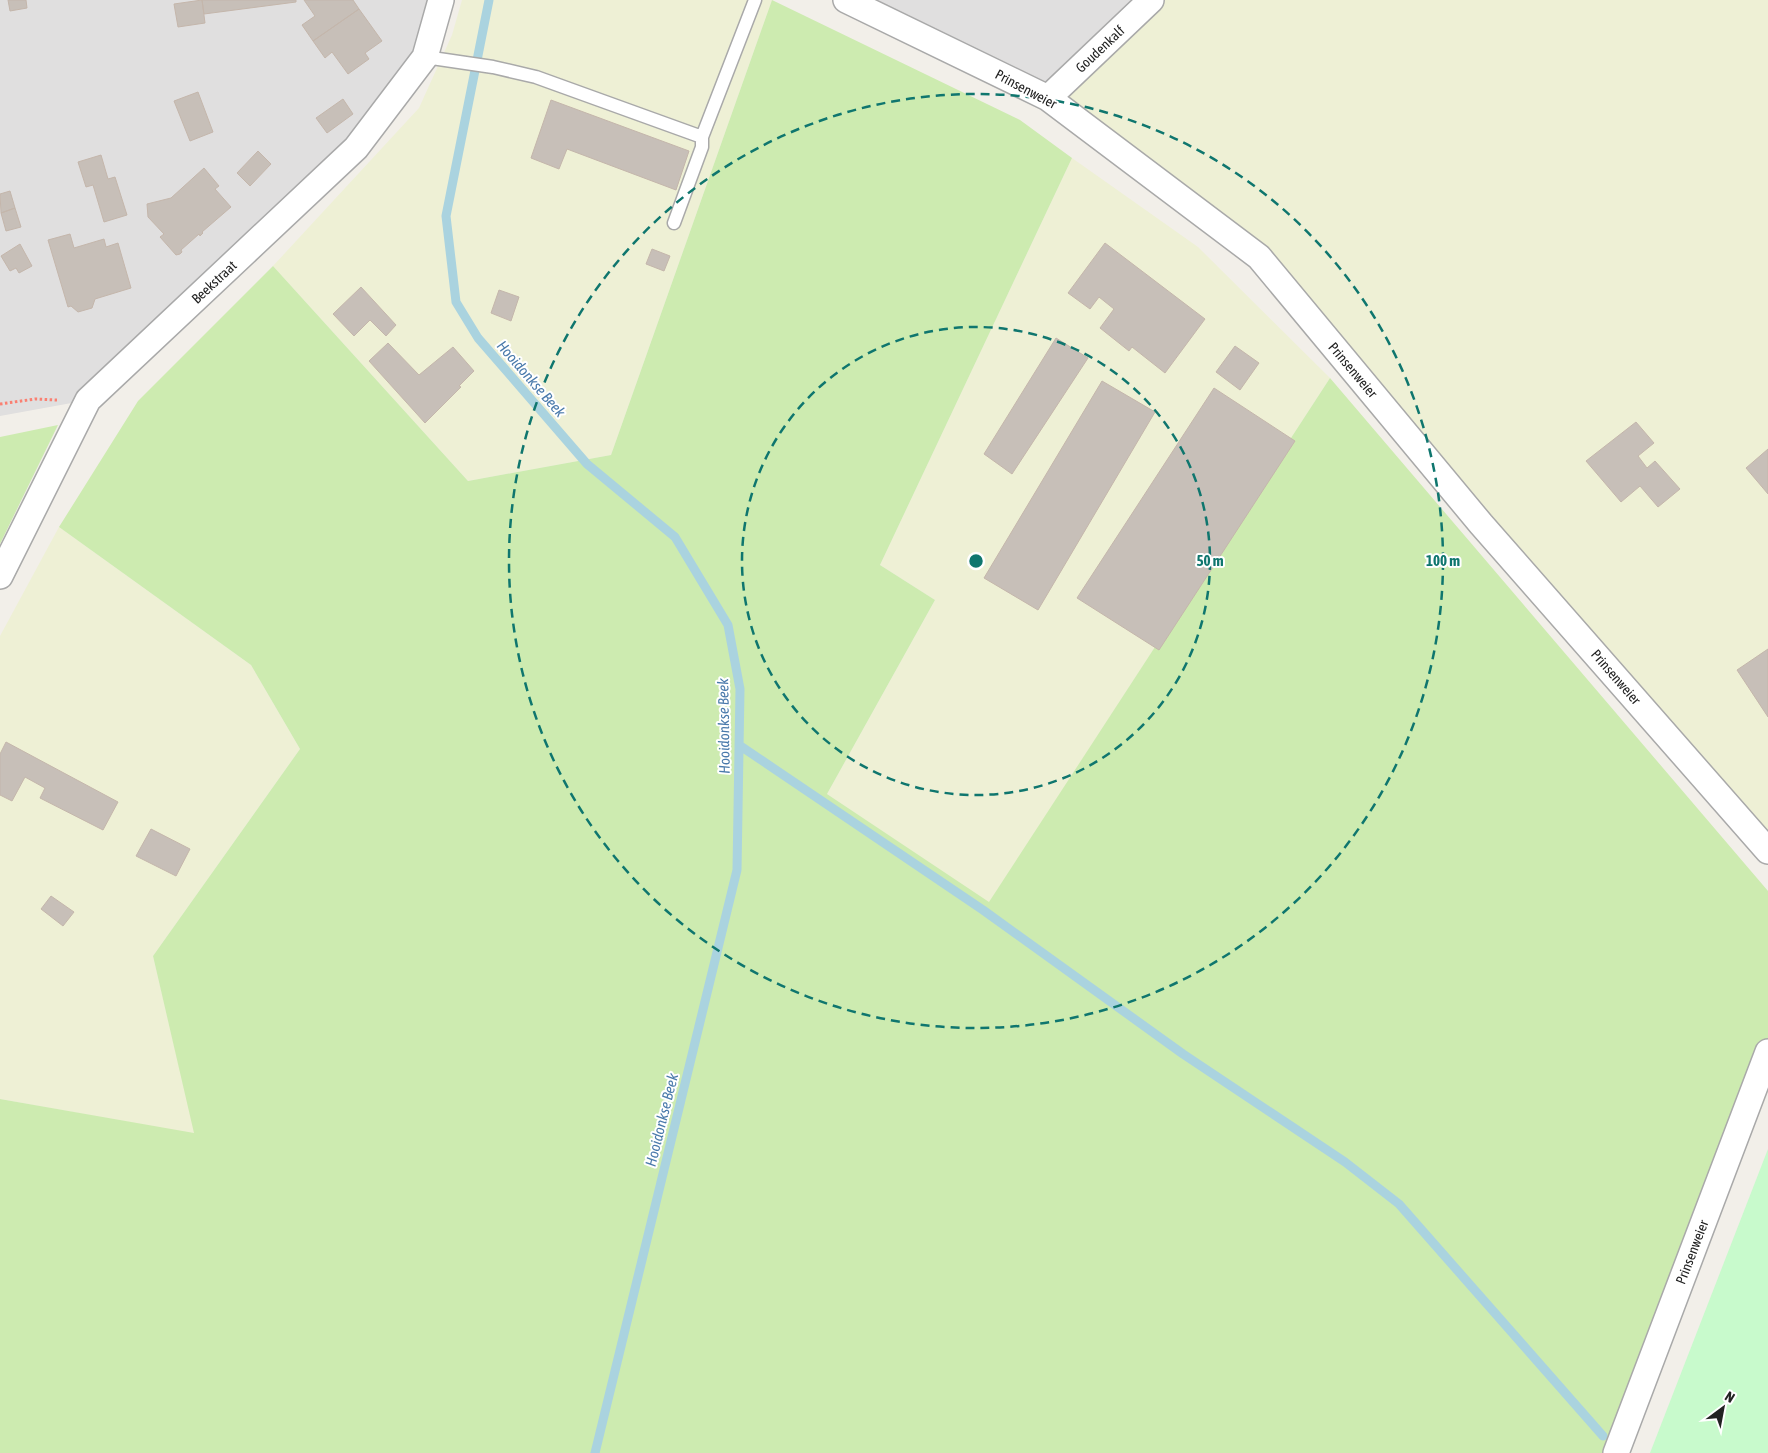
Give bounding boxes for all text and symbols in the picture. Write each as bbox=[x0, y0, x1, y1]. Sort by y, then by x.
street label: Goudenkalf bbox=[1072, 22, 1128, 76]
street label: Prinsenweier bbox=[992, 66, 1060, 112]
street label: Beekstraat bbox=[188, 257, 240, 307]
water label: Hooidonkse Beek bbox=[494, 337, 569, 421]
street label: Prinsenweier bbox=[1325, 339, 1381, 402]
centre of rings bbox=[967, 552, 985, 570]
text: 50 m bbox=[1197, 552, 1224, 569]
text: 100 m bbox=[1426, 552, 1460, 569]
street label: Prinsenweier bbox=[1588, 646, 1645, 708]
water label: Hooidonkse Beek bbox=[714, 678, 733, 774]
water label: Hooidonkse Beek bbox=[642, 1071, 681, 1168]
street label: Prinsenweier bbox=[1672, 1217, 1712, 1286]
north arrow bbox=[1698, 1383, 1748, 1433]
text: N bbox=[1722, 1388, 1738, 1406]

